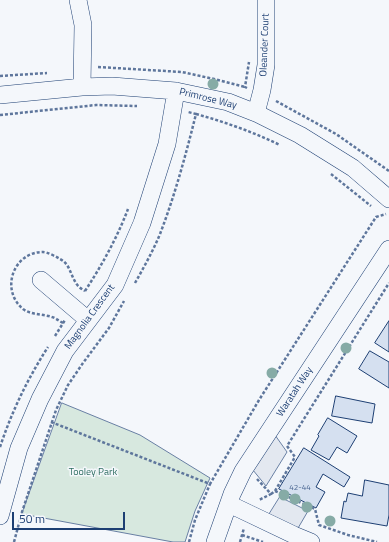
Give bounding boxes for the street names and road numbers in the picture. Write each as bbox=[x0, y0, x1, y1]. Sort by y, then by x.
street label: Oleander Court bbox=[258, 13, 272, 77]
street label: Primrose Way bbox=[178, 86, 238, 112]
street label: Magnolia Crescent bbox=[62, 282, 118, 352]
street label: Waratah Way bbox=[275, 365, 315, 419]

